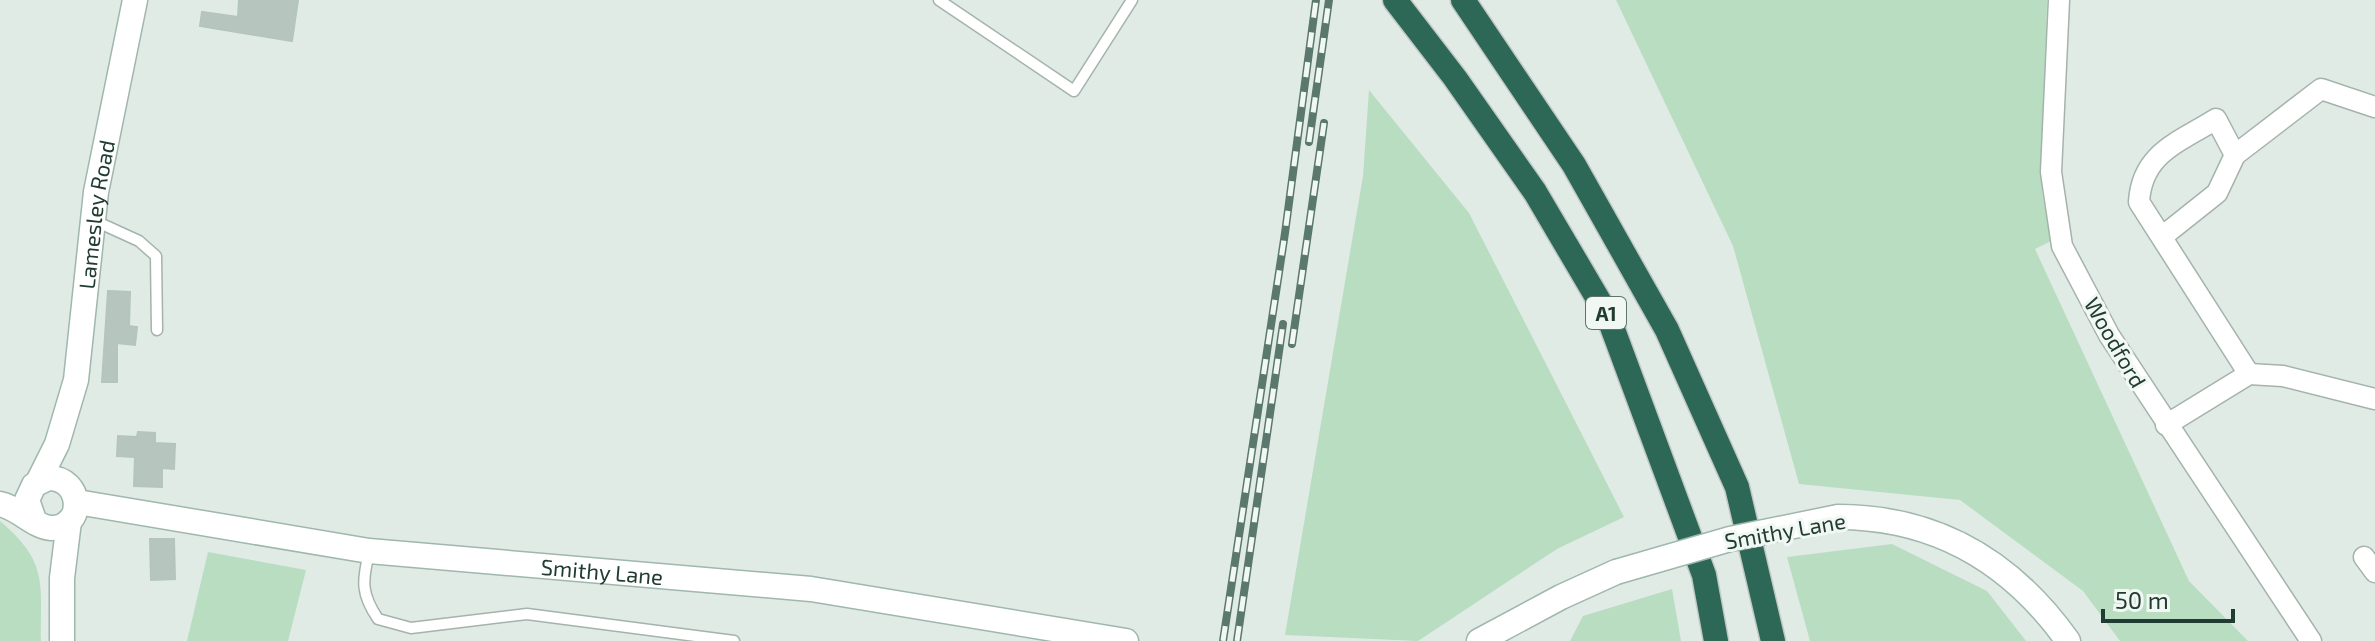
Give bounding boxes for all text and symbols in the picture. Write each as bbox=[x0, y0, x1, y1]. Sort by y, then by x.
street label: Lamesley Road bbox=[73, 137, 119, 291]
street label: Woodford bbox=[2080, 292, 2152, 392]
road number: A1 bbox=[1586, 297, 1626, 329]
street label: Smithy Lane bbox=[1723, 507, 1847, 553]
street label: Smithy Lane bbox=[540, 553, 664, 589]
scale bar bbox=[2103, 573, 2233, 623]
text: 50 m bbox=[2115, 585, 2169, 614]

